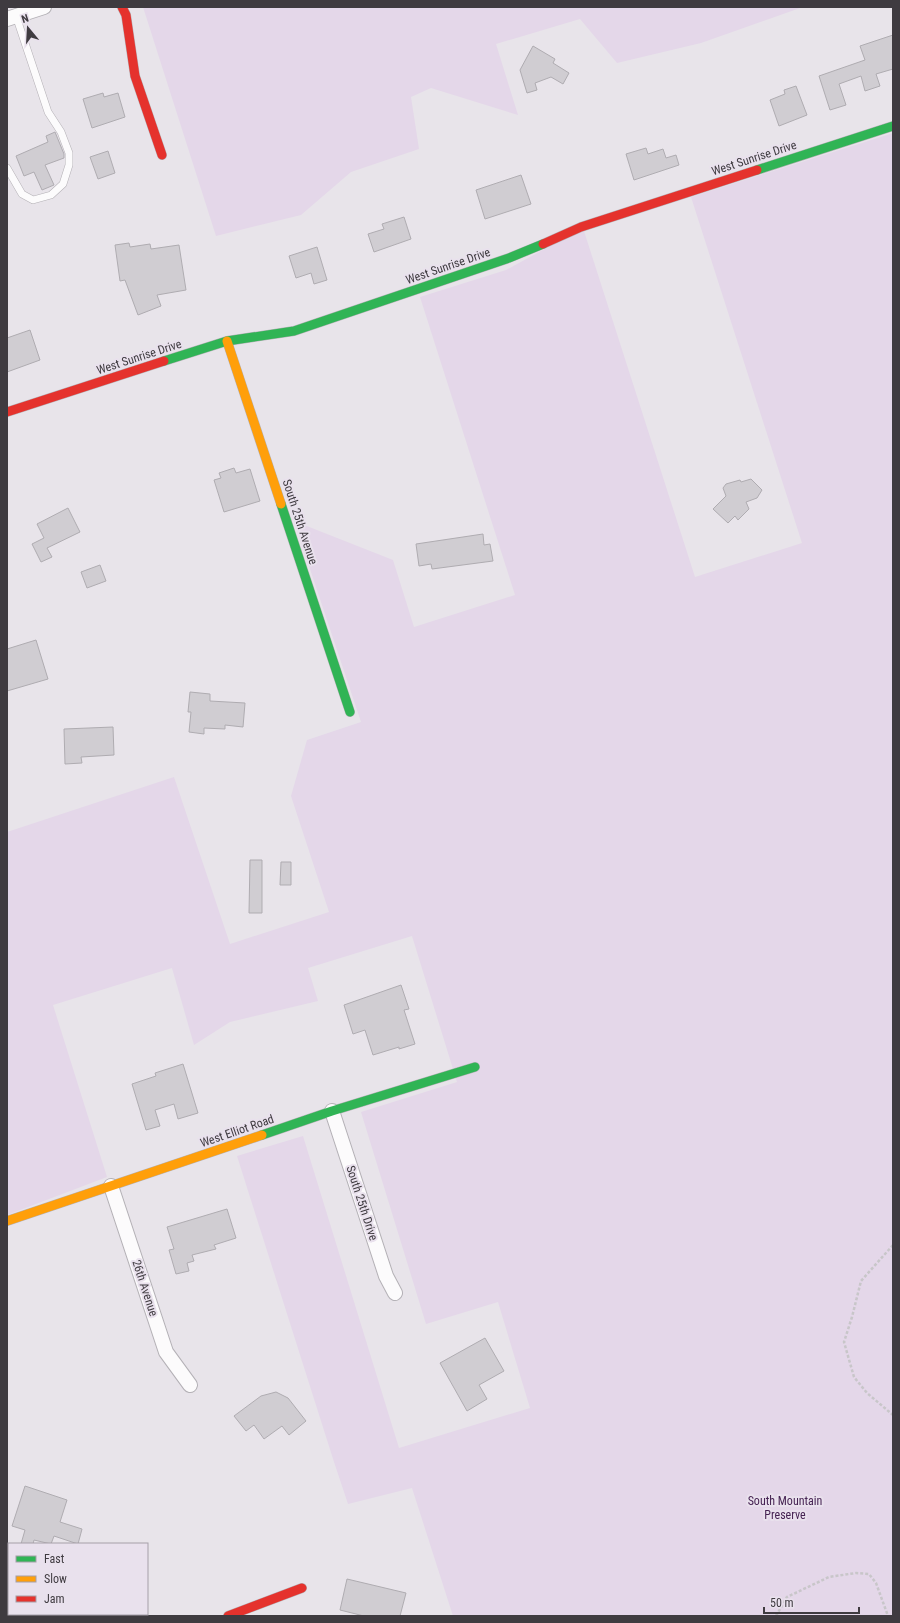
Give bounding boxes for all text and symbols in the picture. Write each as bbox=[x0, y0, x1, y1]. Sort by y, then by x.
north arrow bbox=[8, 8, 48, 48]
text: N bbox=[20, 12, 31, 26]
street label: West Sunrise Drive bbox=[710, 138, 799, 178]
street label: West Sunrise Drive bbox=[404, 245, 492, 287]
street label: West Sunrise Drive bbox=[95, 337, 184, 377]
street label: South 25th Avenue bbox=[280, 478, 320, 567]
street label: West Elliot Road bbox=[198, 1112, 276, 1150]
street label: South 25th Drive bbox=[343, 1164, 381, 1243]
street label: 26th Avenue bbox=[129, 1258, 161, 1318]
park label: South Mountain Preserve bbox=[748, 1494, 823, 1522]
legend bbox=[8, 1543, 148, 1615]
text: Fast bbox=[44, 1552, 65, 1566]
text: Slow bbox=[44, 1572, 67, 1586]
scale bar bbox=[764, 1589, 859, 1615]
text: Jam bbox=[44, 1592, 65, 1606]
text: 50 m bbox=[770, 1596, 794, 1610]

